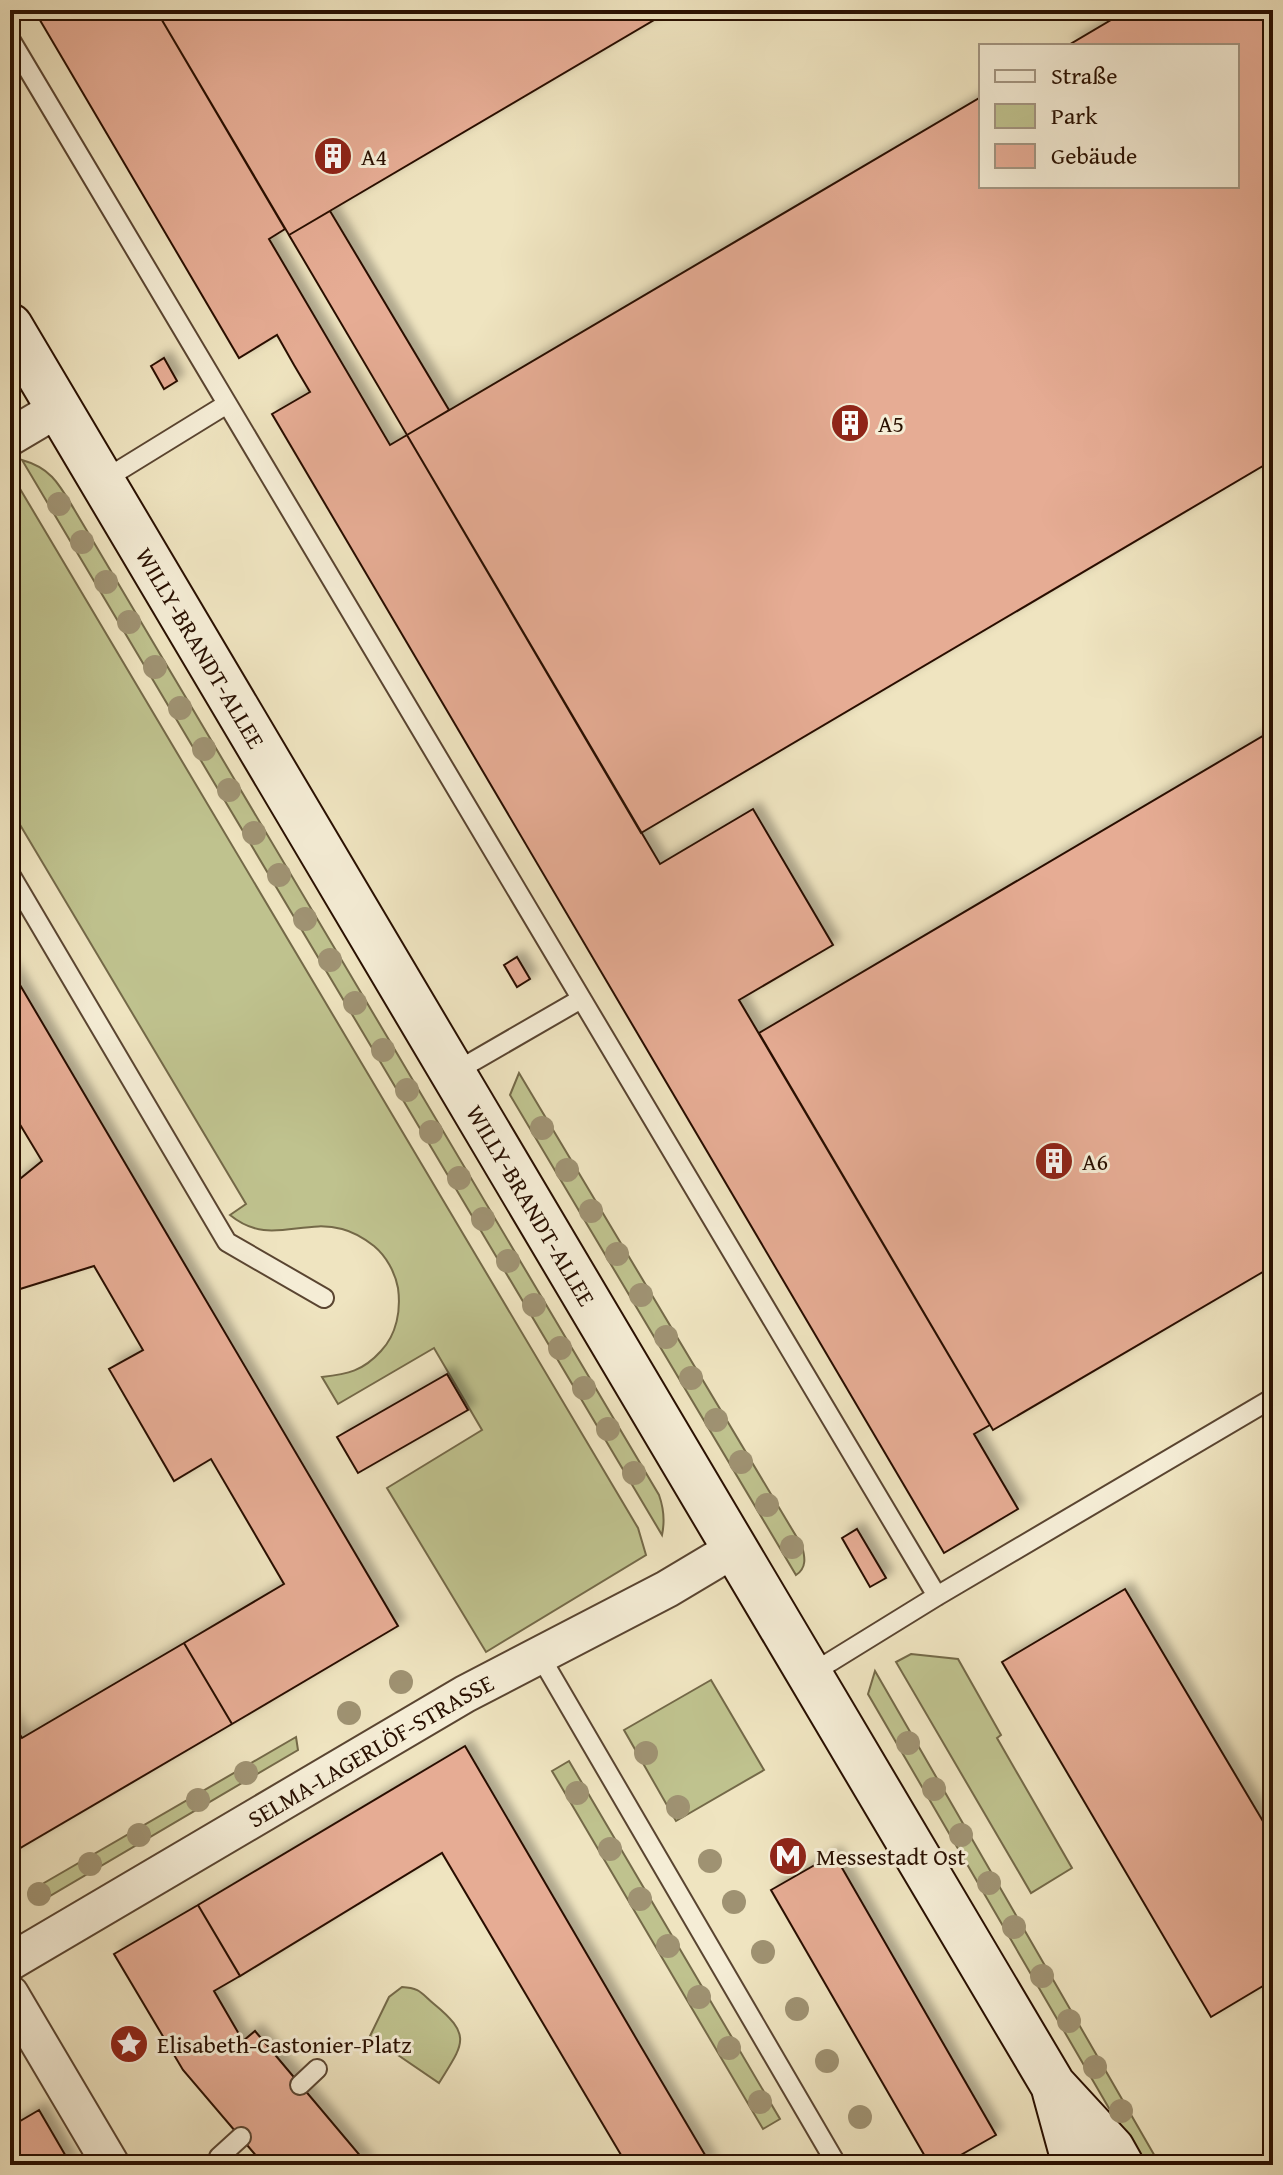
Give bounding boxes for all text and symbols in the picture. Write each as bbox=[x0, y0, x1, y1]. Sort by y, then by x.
legend bbox=[979, 44, 1239, 188]
text: Straße bbox=[1051, 58, 1118, 93]
text: Park bbox=[1051, 98, 1098, 133]
building icon: A4 bbox=[312, 135, 354, 177]
text: Gebäude bbox=[1051, 138, 1137, 173]
place label: A4 bbox=[361, 139, 387, 174]
building icon: A5 bbox=[829, 402, 871, 444]
place label: A5 bbox=[878, 406, 904, 441]
street label: WILLY-BRANDT-ALLEE bbox=[127, 541, 274, 755]
street label: WILLY-BRANDT-ALLEE bbox=[458, 1098, 605, 1312]
building icon: A6 bbox=[1033, 1140, 1075, 1182]
place label: A6 bbox=[1082, 1144, 1108, 1179]
street label: SELMA-LAGERLÖF-STRASSE bbox=[241, 1665, 499, 1836]
metro station icon: Messestadt Ost bbox=[767, 1835, 809, 1877]
place label: Messestadt Ost bbox=[816, 1839, 966, 1874]
place icon: Elisabeth-Castonier-Platz bbox=[108, 2023, 150, 2065]
place label: Elisabeth-Castonier-Platz bbox=[157, 2027, 412, 2062]

